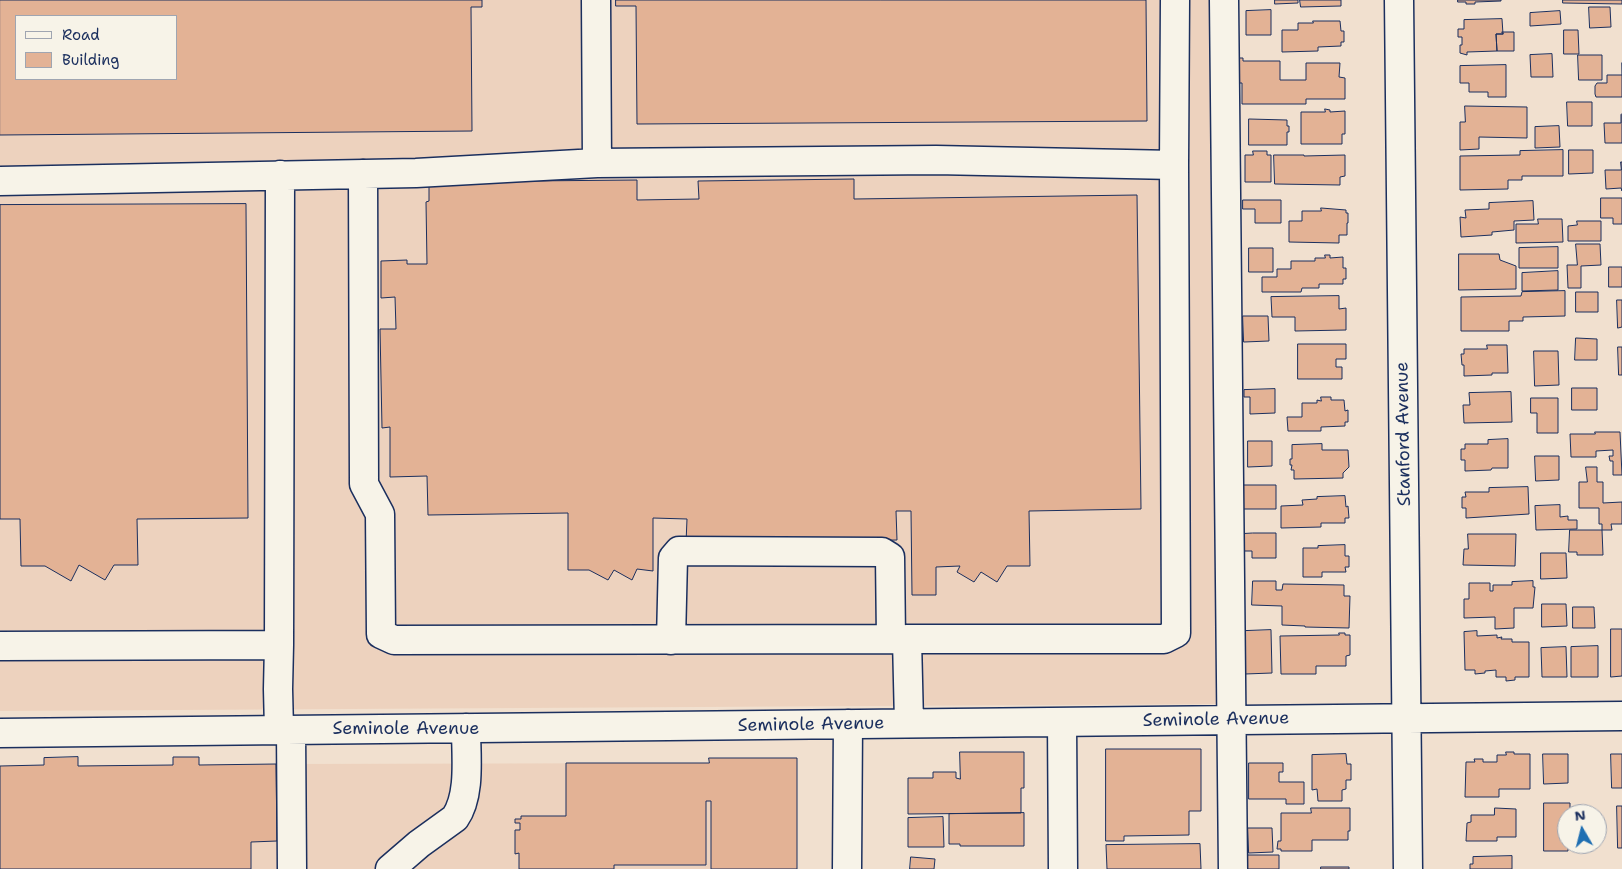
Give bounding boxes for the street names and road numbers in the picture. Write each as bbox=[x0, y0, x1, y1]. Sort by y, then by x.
street label: Stanford Avenue bbox=[1392, 361, 1416, 507]
street label: Seminole Avenue bbox=[1142, 708, 1290, 732]
street label: Seminole Avenue bbox=[737, 713, 885, 737]
street label: Seminole Avenue bbox=[333, 718, 479, 740]

